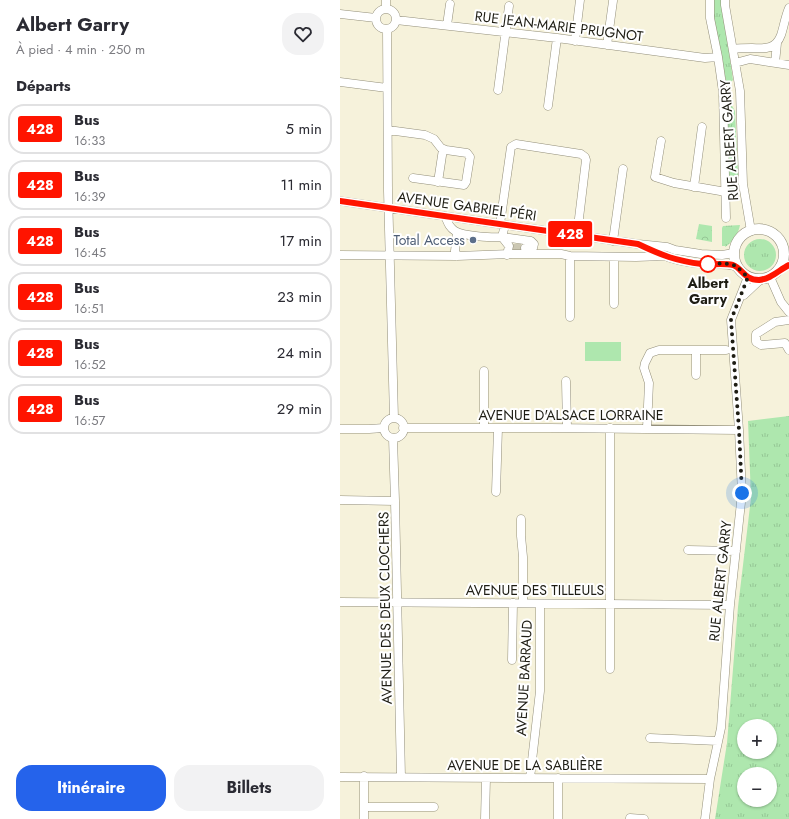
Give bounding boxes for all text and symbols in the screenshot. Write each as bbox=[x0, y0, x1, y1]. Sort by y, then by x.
street label: RUE JEAN-MARIE PRUGNOT bbox=[474, 6, 645, 46]
text: Albert Garry bbox=[16, 11, 129, 38]
button: heart bbox=[282, 13, 324, 55]
text: À pied · 4 min · 250 m bbox=[16, 40, 145, 59]
text: Départs bbox=[16, 75, 71, 97]
street label: RUE ALBERT GARRY bbox=[715, 79, 743, 201]
text: Bus bbox=[74, 109, 99, 131]
text: 5 min bbox=[286, 118, 322, 140]
text: 428 bbox=[26, 119, 54, 139]
text: 16:33 bbox=[74, 131, 105, 150]
text: Bus bbox=[74, 165, 99, 187]
text: 11 min bbox=[281, 174, 322, 196]
text: 428 bbox=[26, 175, 54, 195]
street label: AVENUE GABRIEL PÉRI bbox=[396, 186, 538, 226]
text: 16:39 bbox=[74, 187, 106, 206]
text: Bus bbox=[74, 221, 99, 243]
line badge: 428 bbox=[547, 221, 593, 247]
text: 428 bbox=[556, 224, 584, 244]
text: 17 min bbox=[279, 230, 322, 252]
place label: Total Access bbox=[394, 230, 465, 250]
text: 428 bbox=[26, 231, 54, 251]
marker: Total Access bbox=[468, 235, 478, 245]
text: 16:45 bbox=[74, 243, 106, 262]
marker: Albert Garry bbox=[699, 255, 717, 273]
place label: Albert Garry bbox=[687, 273, 729, 309]
text: Bus bbox=[74, 277, 99, 299]
text: 23 min bbox=[277, 286, 322, 308]
text: 428 bbox=[26, 287, 54, 307]
text: 16:51 bbox=[74, 299, 104, 318]
text: Bus bbox=[74, 333, 99, 355]
text: 24 min bbox=[277, 342, 322, 364]
text: 428 bbox=[26, 343, 54, 363]
text: 16:52 bbox=[74, 355, 106, 374]
text: Bus bbox=[74, 389, 99, 411]
text: 29 min bbox=[277, 398, 322, 420]
text: 428 bbox=[26, 399, 54, 419]
street label: AVENUE D'ALSACE LORRAINE bbox=[478, 405, 664, 425]
text: 16:57 bbox=[74, 411, 105, 430]
your location bbox=[732, 483, 752, 503]
street label: AVENUE DES DEUX CLOCHERS bbox=[373, 511, 397, 705]
street label: RUE ALBERT GARRY bbox=[704, 519, 736, 642]
street label: AVENUE DES TILLEULS bbox=[466, 580, 605, 600]
street label: AVENUE BARRAUD bbox=[511, 619, 537, 737]
map controls bbox=[737, 719, 777, 807]
button: + bbox=[737, 719, 777, 759]
street label: AVENUE DE LA SABLIÈRE bbox=[447, 755, 603, 775]
button: Itinéraire bbox=[16, 765, 166, 811]
button: Billets bbox=[174, 765, 324, 811]
button: − bbox=[737, 767, 777, 807]

